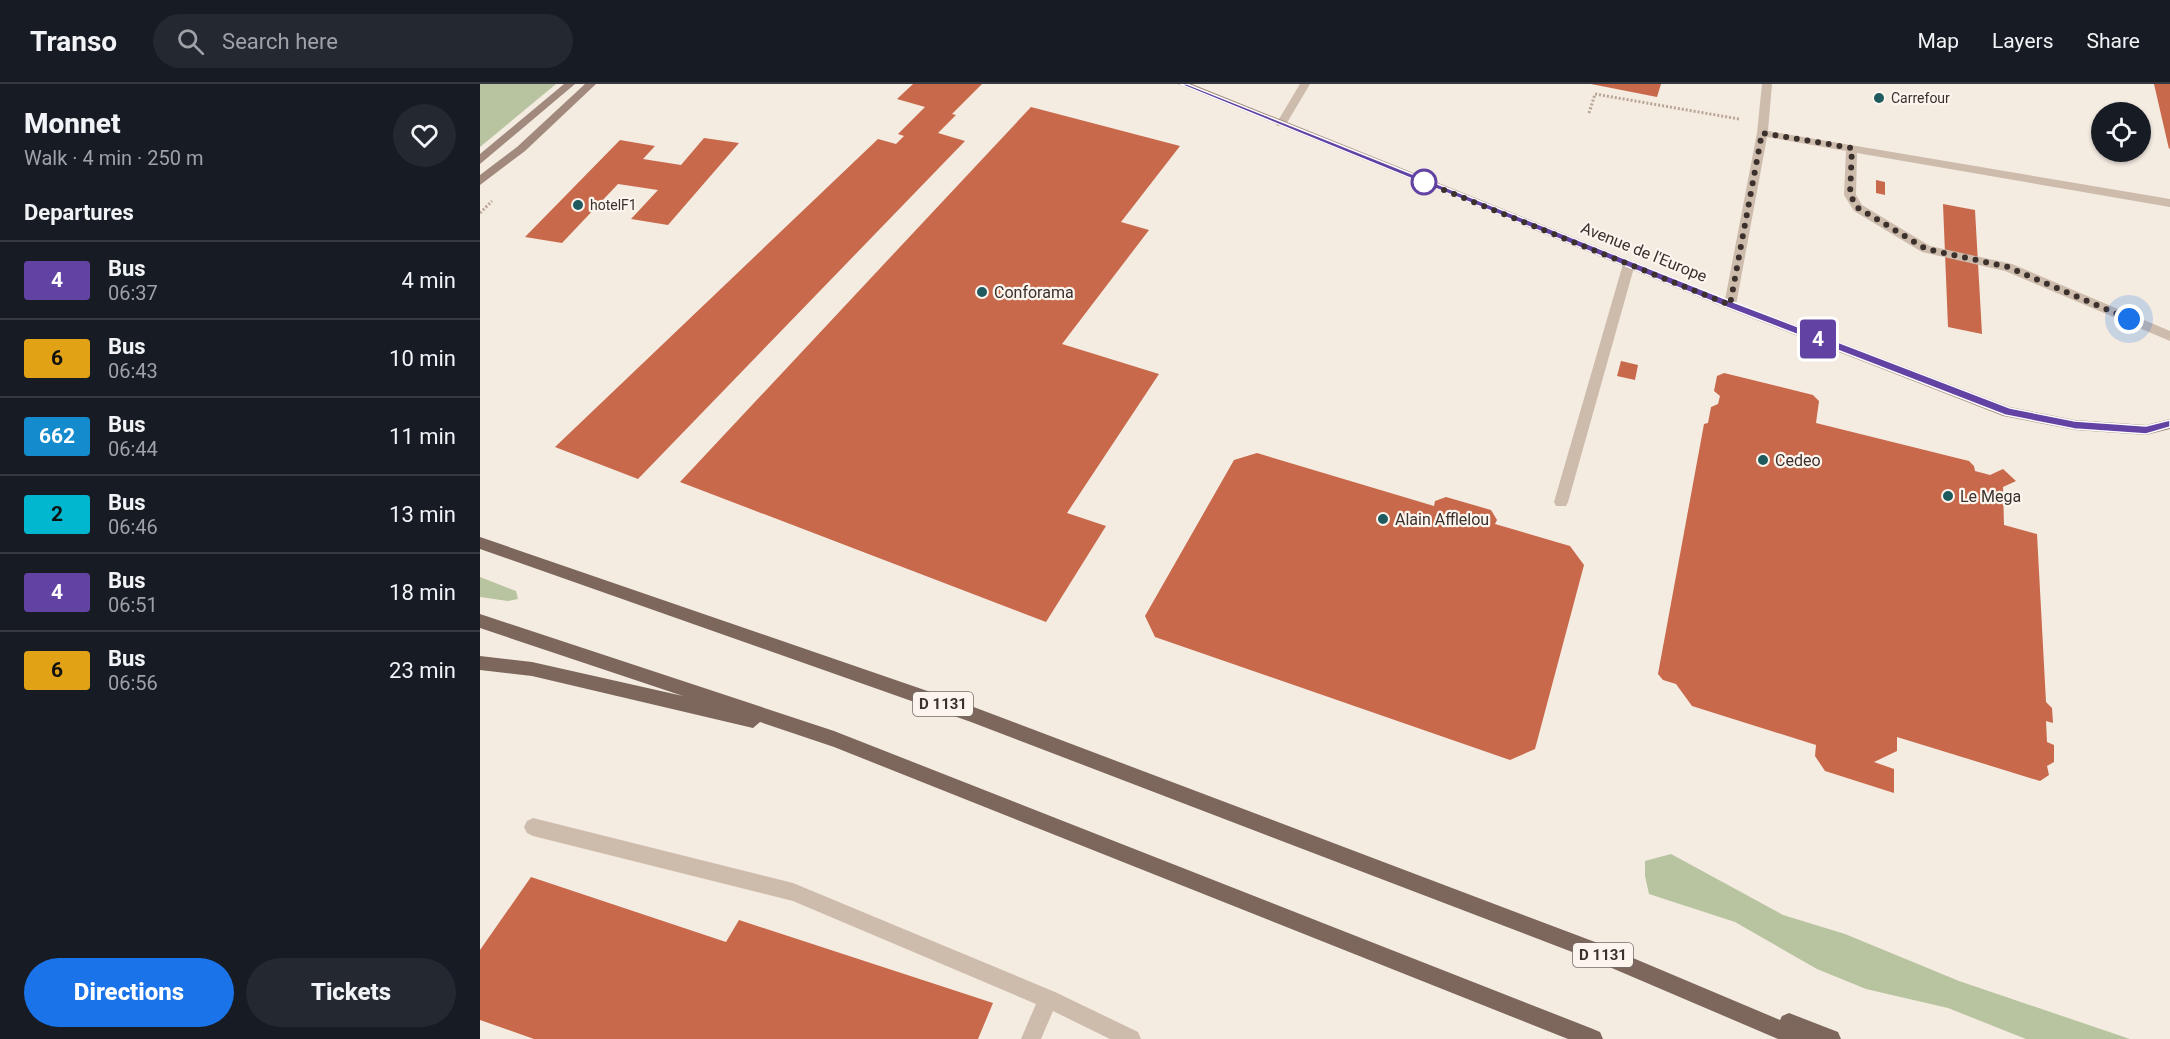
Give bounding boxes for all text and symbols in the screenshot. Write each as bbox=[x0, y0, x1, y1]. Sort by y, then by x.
search box bbox=[153, 14, 573, 68]
text: Transo bbox=[30, 25, 117, 58]
icon: search bbox=[174, 25, 207, 58]
text: Search here bbox=[222, 29, 338, 54]
text: Map bbox=[1917, 29, 1959, 53]
text: Layers bbox=[1992, 29, 2053, 53]
text: Share bbox=[2086, 29, 2140, 53]
place label: Carrefour bbox=[1891, 90, 1950, 106]
marker: Carrefour bbox=[1872, 91, 1886, 105]
map controls bbox=[2091, 102, 2151, 162]
button: locate bbox=[2091, 102, 2151, 162]
button: heart bbox=[393, 104, 456, 167]
text: Monnet bbox=[24, 107, 121, 140]
text: Walk · 4 min · 250 m bbox=[24, 146, 203, 170]
unlabelled marker bbox=[1411, 169, 1437, 195]
place label: hotelF1 bbox=[590, 197, 637, 213]
marker: hotelF1 bbox=[571, 198, 585, 212]
text: Departures bbox=[24, 200, 134, 225]
street label: Avenue de l'Europe bbox=[1578, 218, 1710, 286]
text: Bus bbox=[108, 256, 146, 281]
text: 4 bbox=[51, 268, 63, 292]
text: 4 min bbox=[401, 268, 456, 293]
text: 06:37 bbox=[108, 281, 158, 305]
place label: Conforama bbox=[994, 283, 1074, 302]
marker: Conforama bbox=[975, 285, 989, 299]
your location bbox=[2114, 304, 2144, 334]
line badge: 4 bbox=[1798, 320, 1838, 358]
text: 4 bbox=[1812, 327, 1824, 351]
text: Bus bbox=[108, 334, 146, 359]
text: 6 bbox=[51, 346, 63, 370]
text: 10 min bbox=[389, 346, 456, 371]
text: 06:43 bbox=[108, 359, 158, 383]
text: Bus bbox=[108, 412, 146, 437]
text: 662 bbox=[39, 424, 75, 448]
text: 11 min bbox=[389, 424, 456, 449]
text: 06:44 bbox=[108, 437, 158, 461]
place label: Cedeo bbox=[1775, 451, 1821, 470]
marker: Cedeo bbox=[1756, 453, 1770, 467]
place label: Le Mega bbox=[1960, 487, 2021, 506]
marker: Le Mega bbox=[1941, 489, 1955, 503]
text: Bus bbox=[108, 490, 146, 515]
text: 2 bbox=[51, 502, 63, 526]
text: 13 min bbox=[389, 502, 456, 527]
place label: Alain Afflelou bbox=[1395, 510, 1489, 529]
marker: Alain Afflelou bbox=[1376, 512, 1390, 526]
text: 06:46 bbox=[108, 515, 158, 539]
text: Bus bbox=[108, 568, 146, 593]
text: 4 bbox=[51, 580, 63, 604]
text: 18 min bbox=[389, 580, 456, 605]
text: 06:51 bbox=[108, 593, 158, 617]
text: Bus bbox=[108, 646, 146, 671]
text: 6 bbox=[51, 658, 63, 682]
text: 23 min bbox=[389, 658, 456, 683]
text: 06:56 bbox=[108, 671, 158, 695]
road number: D 1131 bbox=[913, 692, 973, 716]
road number: D 1131 bbox=[1573, 943, 1633, 967]
button: Directions bbox=[24, 958, 234, 1027]
button: Tickets bbox=[246, 958, 456, 1027]

